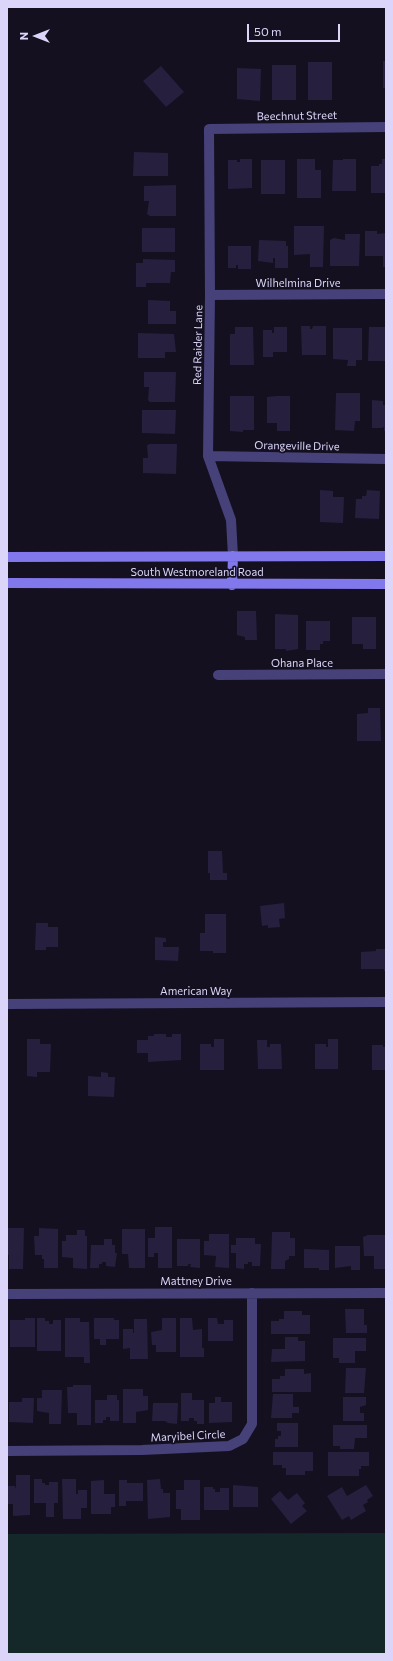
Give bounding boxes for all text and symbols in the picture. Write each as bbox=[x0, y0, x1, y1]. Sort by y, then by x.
north arrow bbox=[16, 16, 56, 56]
scale bar bbox=[249, 16, 342, 42]
text: 50 m bbox=[254, 24, 282, 38]
text: N bbox=[17, 32, 30, 40]
street label: Beechnut Street bbox=[257, 109, 337, 123]
street label: Wilhelmina Drive bbox=[256, 276, 340, 290]
street label: Red Raider Lane bbox=[191, 305, 205, 385]
street label: Orangeville Drive bbox=[254, 439, 340, 453]
street label: South Westmoreland Road bbox=[131, 565, 263, 579]
street label: Ohana Place bbox=[271, 656, 333, 670]
street label: American Way bbox=[160, 984, 232, 998]
street label: Mattney Drive bbox=[160, 1274, 232, 1288]
street label: Maryibel Circle bbox=[150, 1427, 226, 1445]

